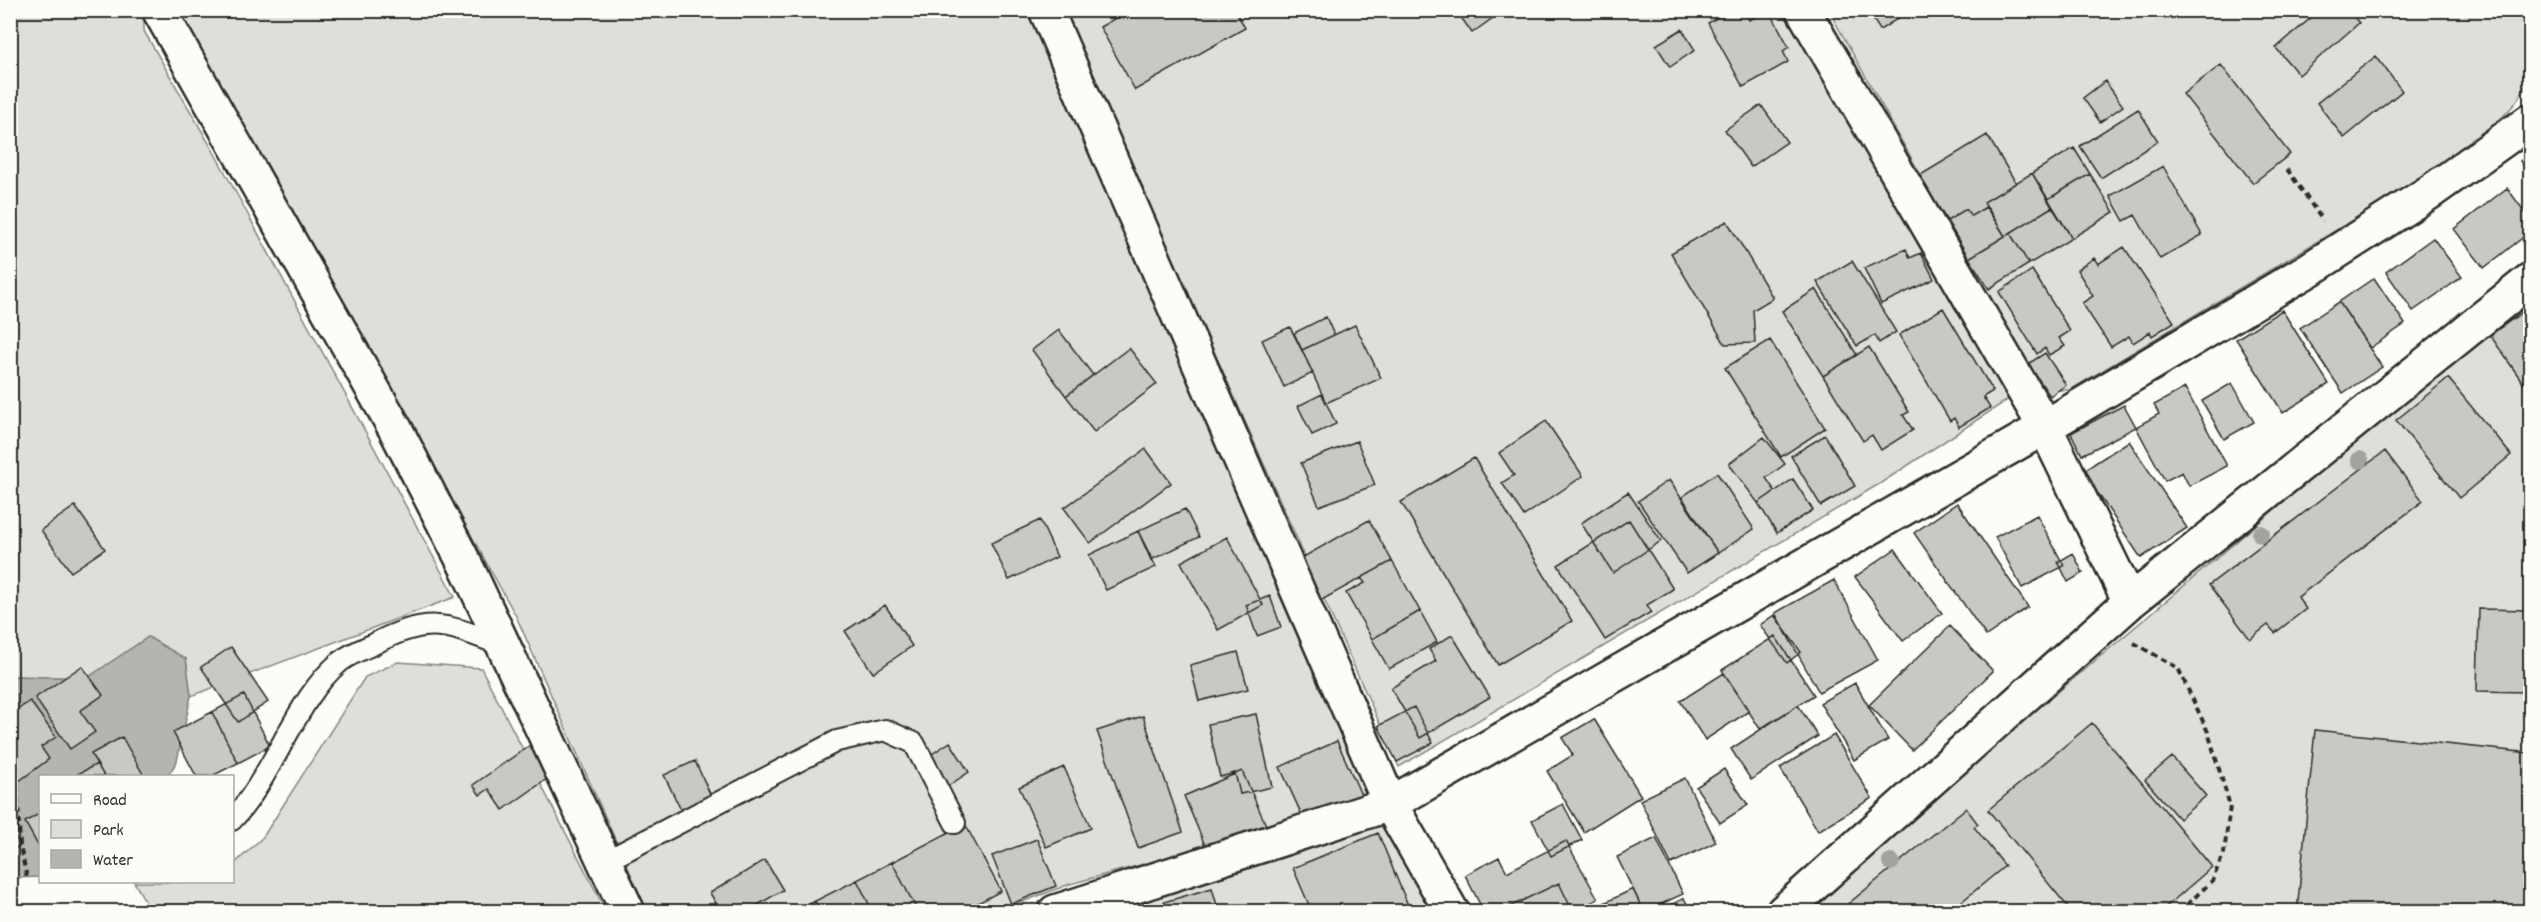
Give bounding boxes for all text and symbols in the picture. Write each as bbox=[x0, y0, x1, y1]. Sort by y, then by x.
legend bbox=[39, 775, 234, 883]
text: Road bbox=[93, 789, 127, 814]
text: Park bbox=[93, 819, 124, 844]
text: Water bbox=[93, 849, 133, 874]

